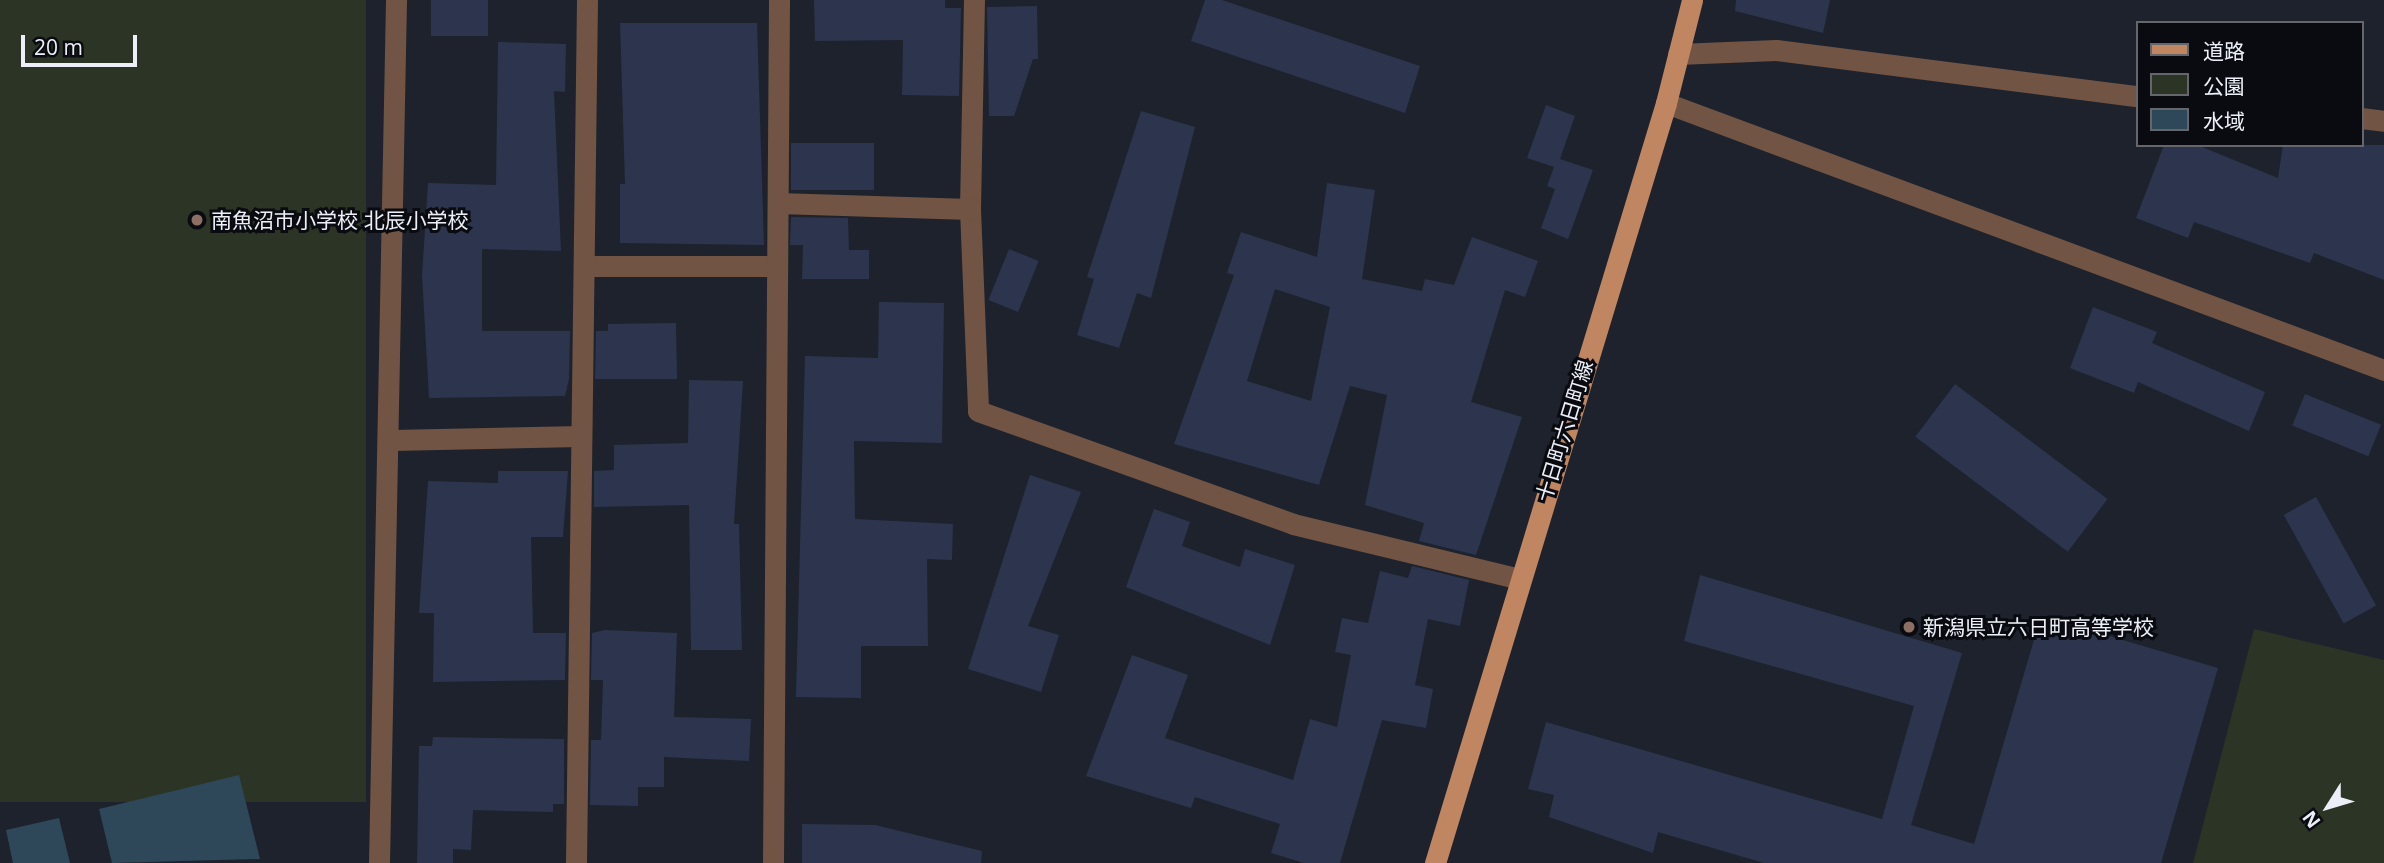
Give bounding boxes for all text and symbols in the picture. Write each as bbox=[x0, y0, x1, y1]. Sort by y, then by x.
scale bar bbox=[24, 21, 140, 65]
legend bbox=[2136, 21, 2363, 147]
text: 20 m bbox=[34, 33, 83, 61]
text: 道路 bbox=[2203, 37, 2245, 65]
text: 公園 bbox=[2203, 72, 2245, 100]
text: 水域 bbox=[2203, 107, 2245, 135]
place label: 南魚沼市小学校 北辰小学校 bbox=[211, 207, 468, 233]
marker: 南魚沼市小学校 北辰小学校 bbox=[189, 212, 205, 228]
street label: 十日町六日町線 bbox=[1530, 357, 1598, 505]
place label: 新潟県立六日町高等学校 bbox=[1923, 614, 2154, 640]
marker: 新潟県立六日町高等学校 bbox=[1901, 619, 1917, 635]
north arrow bbox=[2293, 772, 2363, 842]
text: N bbox=[2296, 806, 2326, 834]

